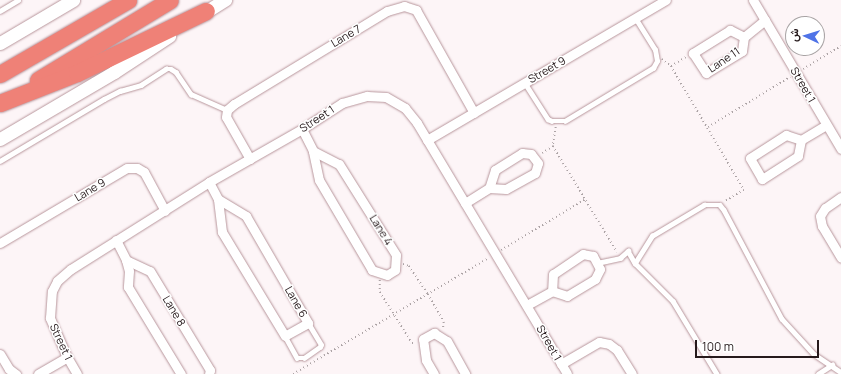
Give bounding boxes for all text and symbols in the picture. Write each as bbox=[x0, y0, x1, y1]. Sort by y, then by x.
north arrow bbox=[785, 16, 825, 56]
street label: Lane 7 bbox=[329, 22, 363, 50]
text: ش bbox=[786, 28, 801, 42]
street label: Lane 11 bbox=[706, 45, 742, 75]
street label: Street 9 bbox=[526, 54, 568, 86]
street label: Street 1 bbox=[788, 65, 818, 105]
street label: Street 1 bbox=[297, 103, 337, 135]
street label: Lane 9 bbox=[72, 176, 108, 204]
street label: Lane 4 bbox=[367, 212, 395, 248]
street label: Lane 6 bbox=[282, 284, 310, 320]
street label: Lane 8 bbox=[160, 293, 188, 329]
street label: Street 1 bbox=[47, 322, 75, 362]
street label: Street 1 bbox=[534, 323, 564, 363]
scale bar bbox=[697, 332, 821, 358]
text: 100 m bbox=[702, 338, 734, 355]

